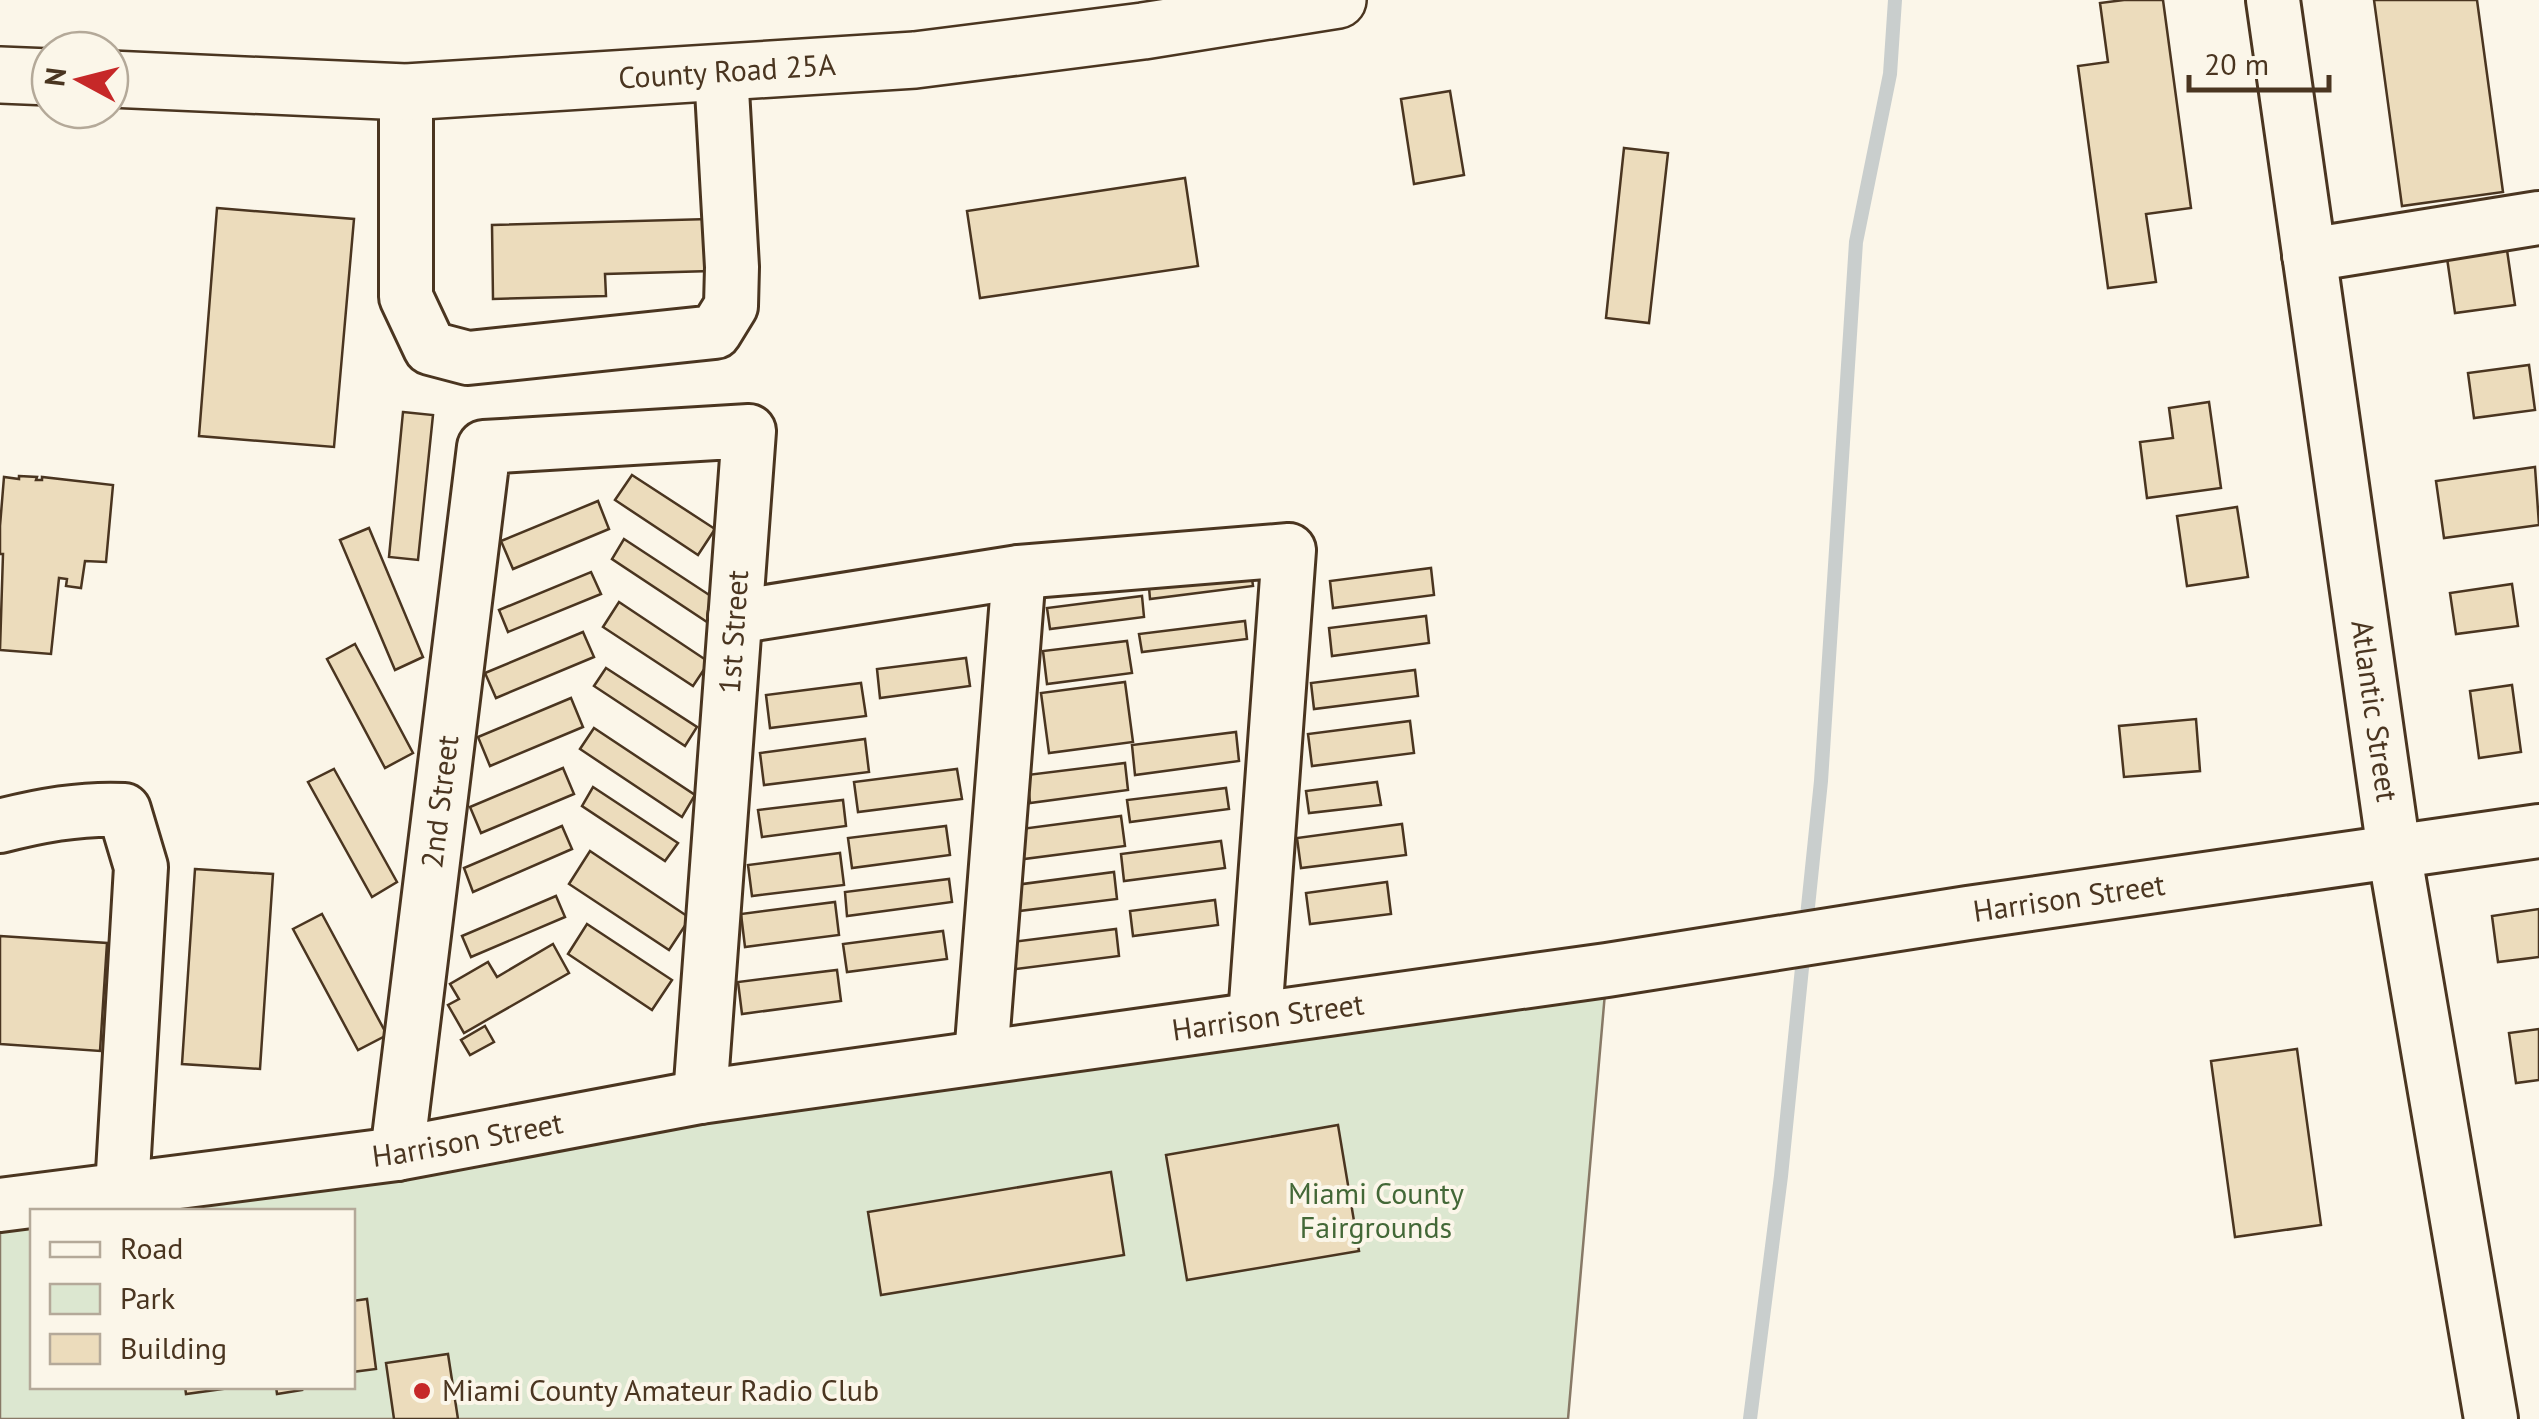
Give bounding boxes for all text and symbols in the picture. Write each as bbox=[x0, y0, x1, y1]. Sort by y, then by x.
north arrow bbox=[30, 30, 130, 130]
scale bar bbox=[2189, 30, 2329, 92]
street label: County Road 25A bbox=[617, 44, 837, 97]
text: 20 m bbox=[2204, 44, 2269, 83]
text: N bbox=[35, 66, 74, 88]
street label: 1st Street bbox=[709, 569, 756, 695]
street label: Atlantic Street bbox=[2343, 617, 2408, 804]
street label: 2nd Street bbox=[411, 733, 466, 870]
street label: Harrison Street bbox=[1970, 864, 2167, 930]
street label: Harrison Street bbox=[1169, 983, 1366, 1049]
street label: Harrison Street bbox=[370, 1102, 566, 1175]
park label: Miami County Fairgrounds bbox=[1288, 1173, 1464, 1246]
legend bbox=[30, 1209, 355, 1389]
text: Road bbox=[120, 1228, 184, 1267]
text: Park bbox=[120, 1278, 176, 1317]
text: Building bbox=[120, 1328, 227, 1367]
place label: Miami County Amateur Radio Club bbox=[442, 1370, 879, 1409]
marker: Miami County Amateur Radio Club bbox=[411, 1380, 433, 1402]

